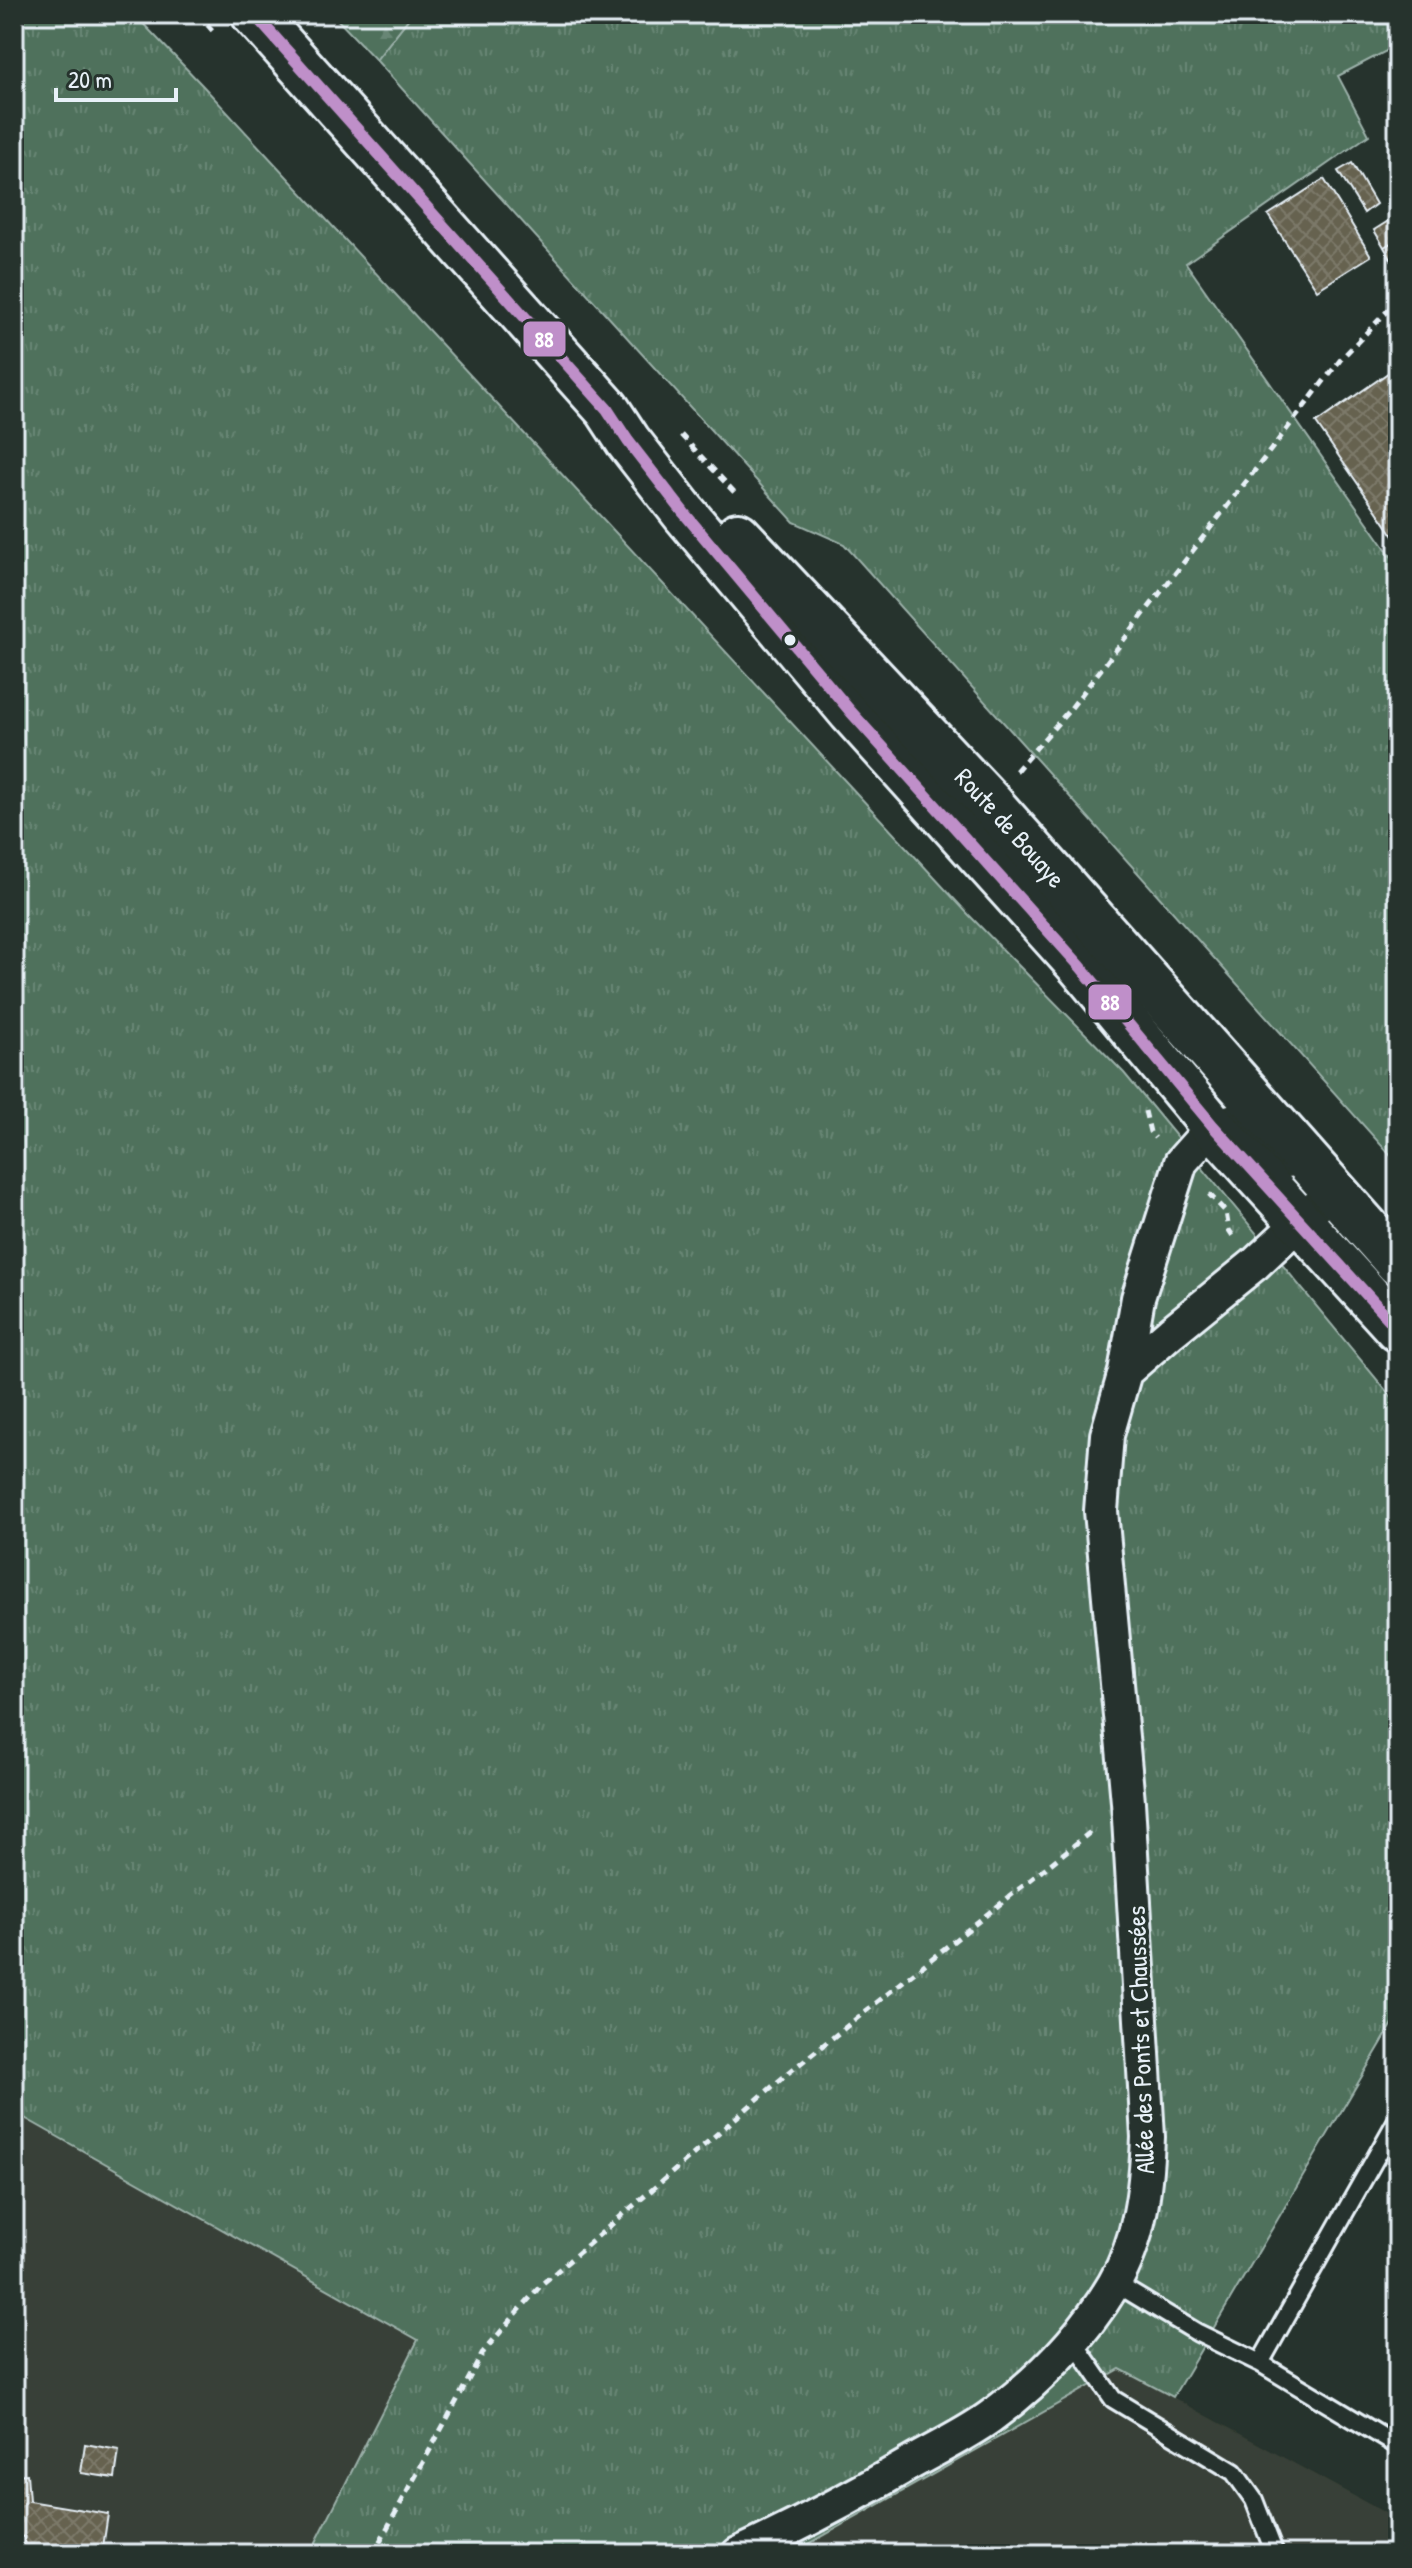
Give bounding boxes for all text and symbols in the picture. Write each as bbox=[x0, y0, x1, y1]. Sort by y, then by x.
scale bar bbox=[56, 52, 176, 102]
text: 20 m bbox=[68, 63, 112, 95]
line badge: 88 bbox=[522, 320, 567, 358]
text: 88 bbox=[534, 324, 554, 354]
unlabelled marker bbox=[782, 632, 798, 648]
street label: Route de Bouaye bbox=[948, 760, 1074, 895]
line badge: 88 bbox=[1087, 983, 1133, 1021]
text: 88 bbox=[1100, 987, 1120, 1017]
street label: Allée des Ponts et Chaussées bbox=[1118, 1905, 1162, 2175]

